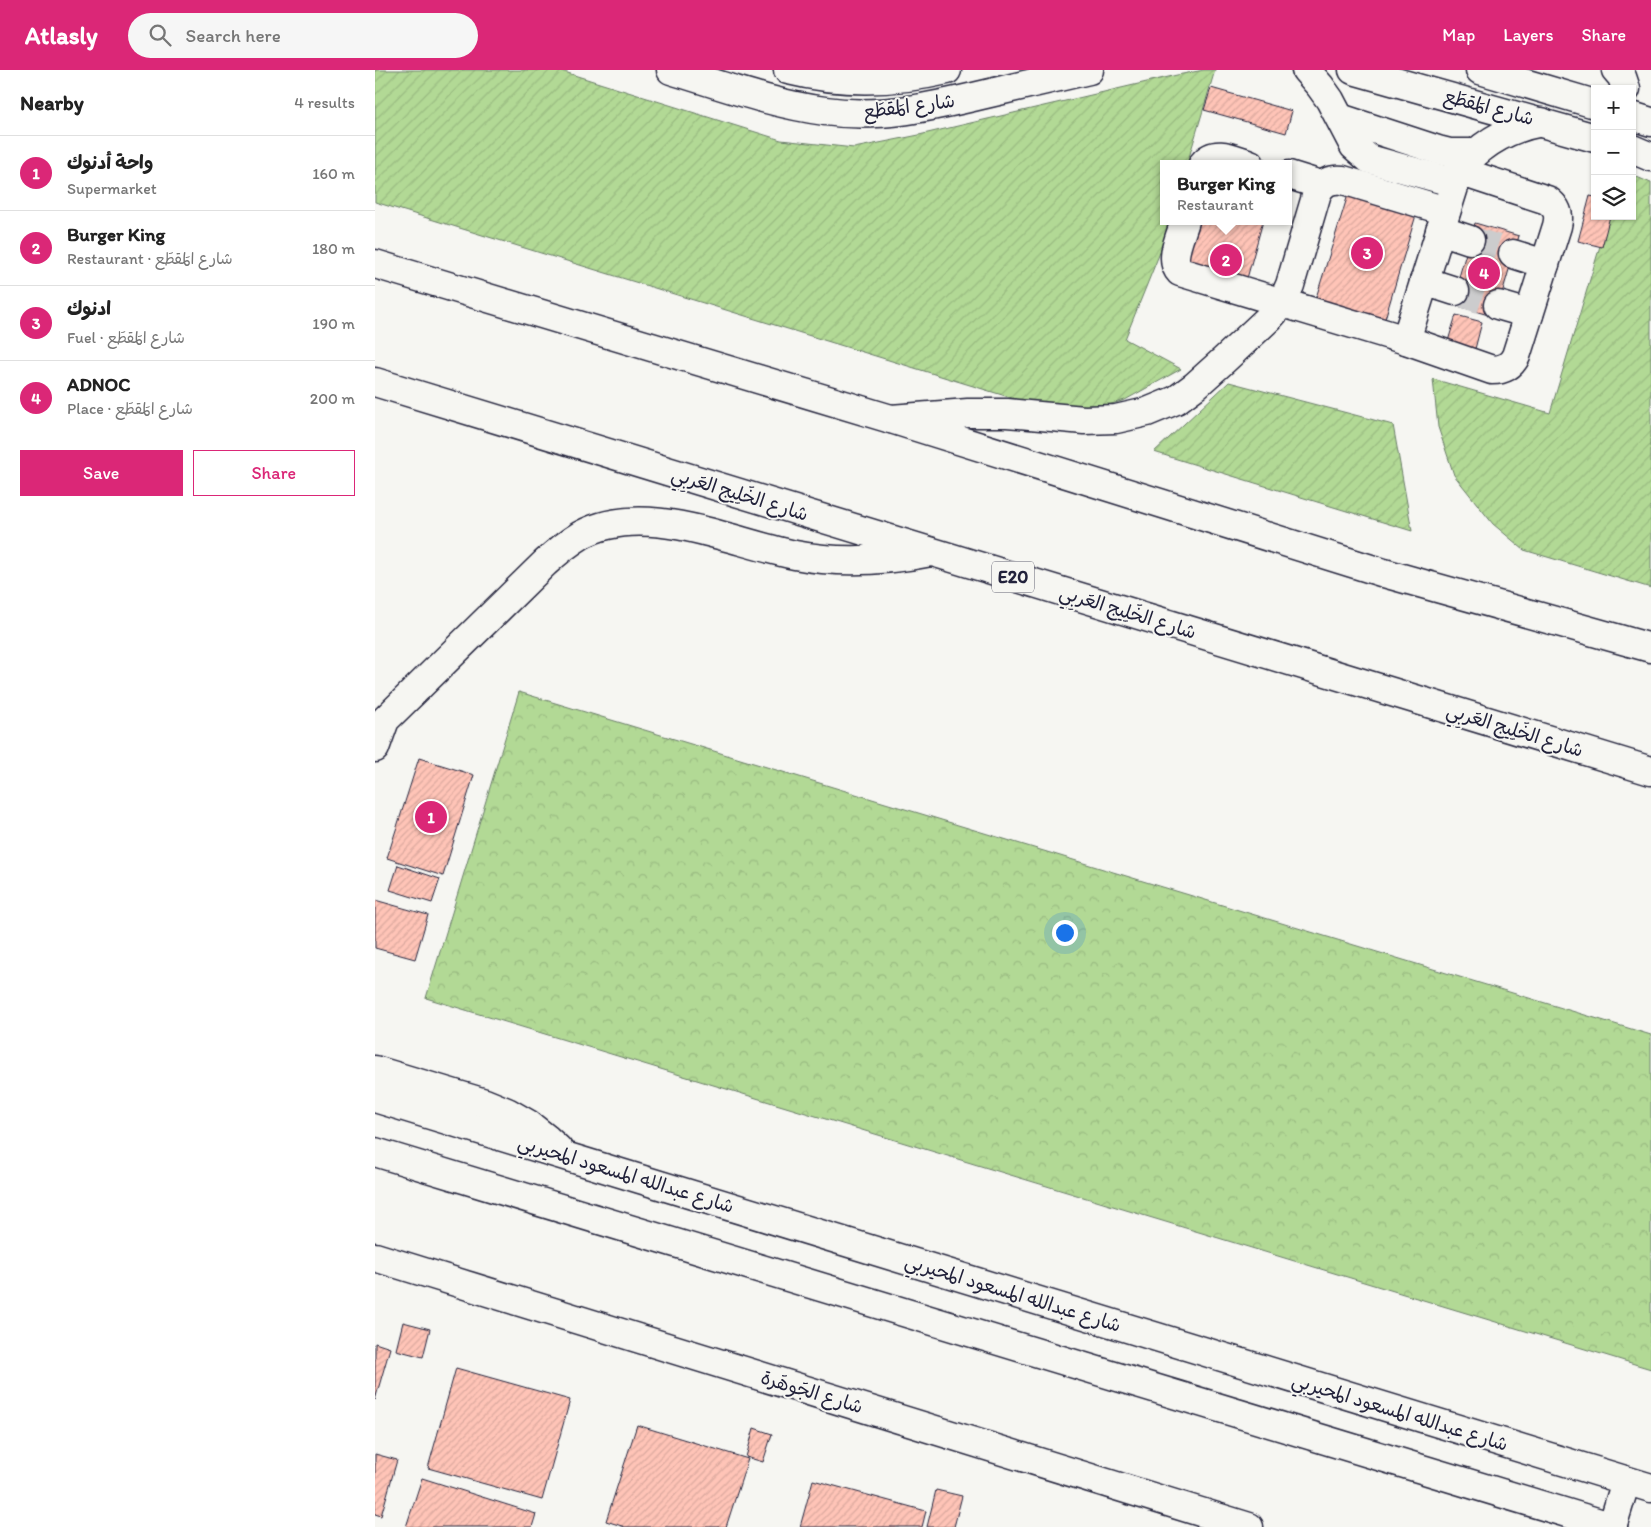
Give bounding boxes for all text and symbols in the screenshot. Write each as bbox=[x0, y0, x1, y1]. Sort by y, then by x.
search box bbox=[128, 13, 478, 58]
text: Atlasly bbox=[25, 21, 98, 50]
icon: search bbox=[146, 21, 174, 49]
text: Search here bbox=[186, 24, 281, 47]
text: Map bbox=[1442, 24, 1475, 46]
text: Layers bbox=[1503, 24, 1553, 46]
text: Share bbox=[1581, 24, 1626, 46]
street label: شارع المَقطَع bbox=[1441, 84, 1537, 132]
map controls bbox=[1591, 85, 1636, 220]
button: + bbox=[1591, 85, 1636, 130]
street label: شارع المَقطَع bbox=[862, 89, 957, 125]
text: Nearby bbox=[20, 90, 84, 115]
text: 4 results bbox=[294, 93, 355, 112]
button: − bbox=[1591, 130, 1636, 175]
text: واحة أدنوك bbox=[67, 151, 154, 174]
popup bbox=[1160, 160, 1292, 225]
text: 1 bbox=[32, 164, 40, 183]
text: 160 m bbox=[312, 164, 355, 183]
text: Burger King bbox=[1177, 172, 1275, 195]
button: layers bbox=[1591, 175, 1636, 220]
text: Supermarket bbox=[67, 179, 157, 198]
text: Restaurant bbox=[1177, 195, 1254, 214]
text: Burger King bbox=[67, 223, 165, 246]
pin: 3 bbox=[1351, 234, 1383, 272]
text: 2 bbox=[32, 239, 40, 258]
text: 180 m bbox=[312, 239, 355, 258]
pin: 2 bbox=[1210, 241, 1242, 279]
text: Restaurant · شارع المَقطَع bbox=[67, 249, 233, 268]
pin: 4 bbox=[1468, 254, 1500, 292]
text: ادنوك bbox=[67, 297, 111, 320]
text: 3 bbox=[32, 314, 40, 333]
text: 190 m bbox=[312, 314, 355, 333]
text: Fuel · شارع المَقطَع bbox=[67, 328, 185, 347]
text: ADNOC bbox=[67, 373, 131, 396]
text: 4 bbox=[31, 389, 41, 408]
text: 200 m bbox=[310, 389, 355, 408]
text: Place · شارع المَقطَع bbox=[67, 399, 193, 418]
button: Save bbox=[20, 450, 183, 496]
button: Share bbox=[193, 450, 355, 496]
street label: شارع الخَلِيج العَربِي bbox=[667, 461, 811, 531]
road number: E20 bbox=[992, 562, 1034, 592]
street label: شارع الخَلِيج العَربِي bbox=[1055, 579, 1199, 649]
street label: شارع الخَلِيج العَربِي bbox=[1442, 697, 1586, 767]
pin: 1 bbox=[415, 798, 447, 836]
your location bbox=[1052, 920, 1078, 946]
street label: شارع عبدالله المسعود المحيربي bbox=[514, 1130, 737, 1223]
street label: شارع عبدالله المسعود المحيربي bbox=[901, 1249, 1124, 1342]
street label: شارع الجَوهَرة bbox=[758, 1366, 866, 1420]
street label: شارع عبدالله المسعود المحيربي bbox=[1288, 1368, 1511, 1461]

